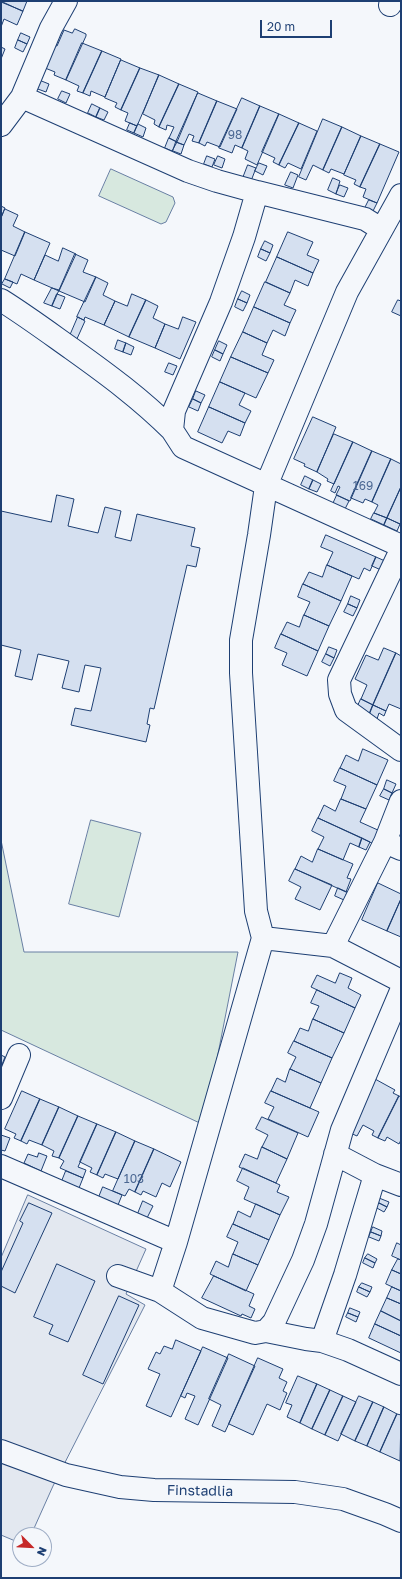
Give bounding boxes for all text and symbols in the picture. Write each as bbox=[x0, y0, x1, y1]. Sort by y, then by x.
scale bar bbox=[262, 12, 334, 38]
text: 20 m bbox=[267, 19, 295, 34]
house number: 98 bbox=[228, 128, 242, 142]
house number: 169 bbox=[353, 479, 373, 493]
house number: 103 bbox=[124, 1172, 144, 1186]
street label: Finstadlia bbox=[167, 1482, 233, 1500]
north arrow bbox=[12, 1527, 52, 1567]
text: N bbox=[35, 1545, 50, 1558]

